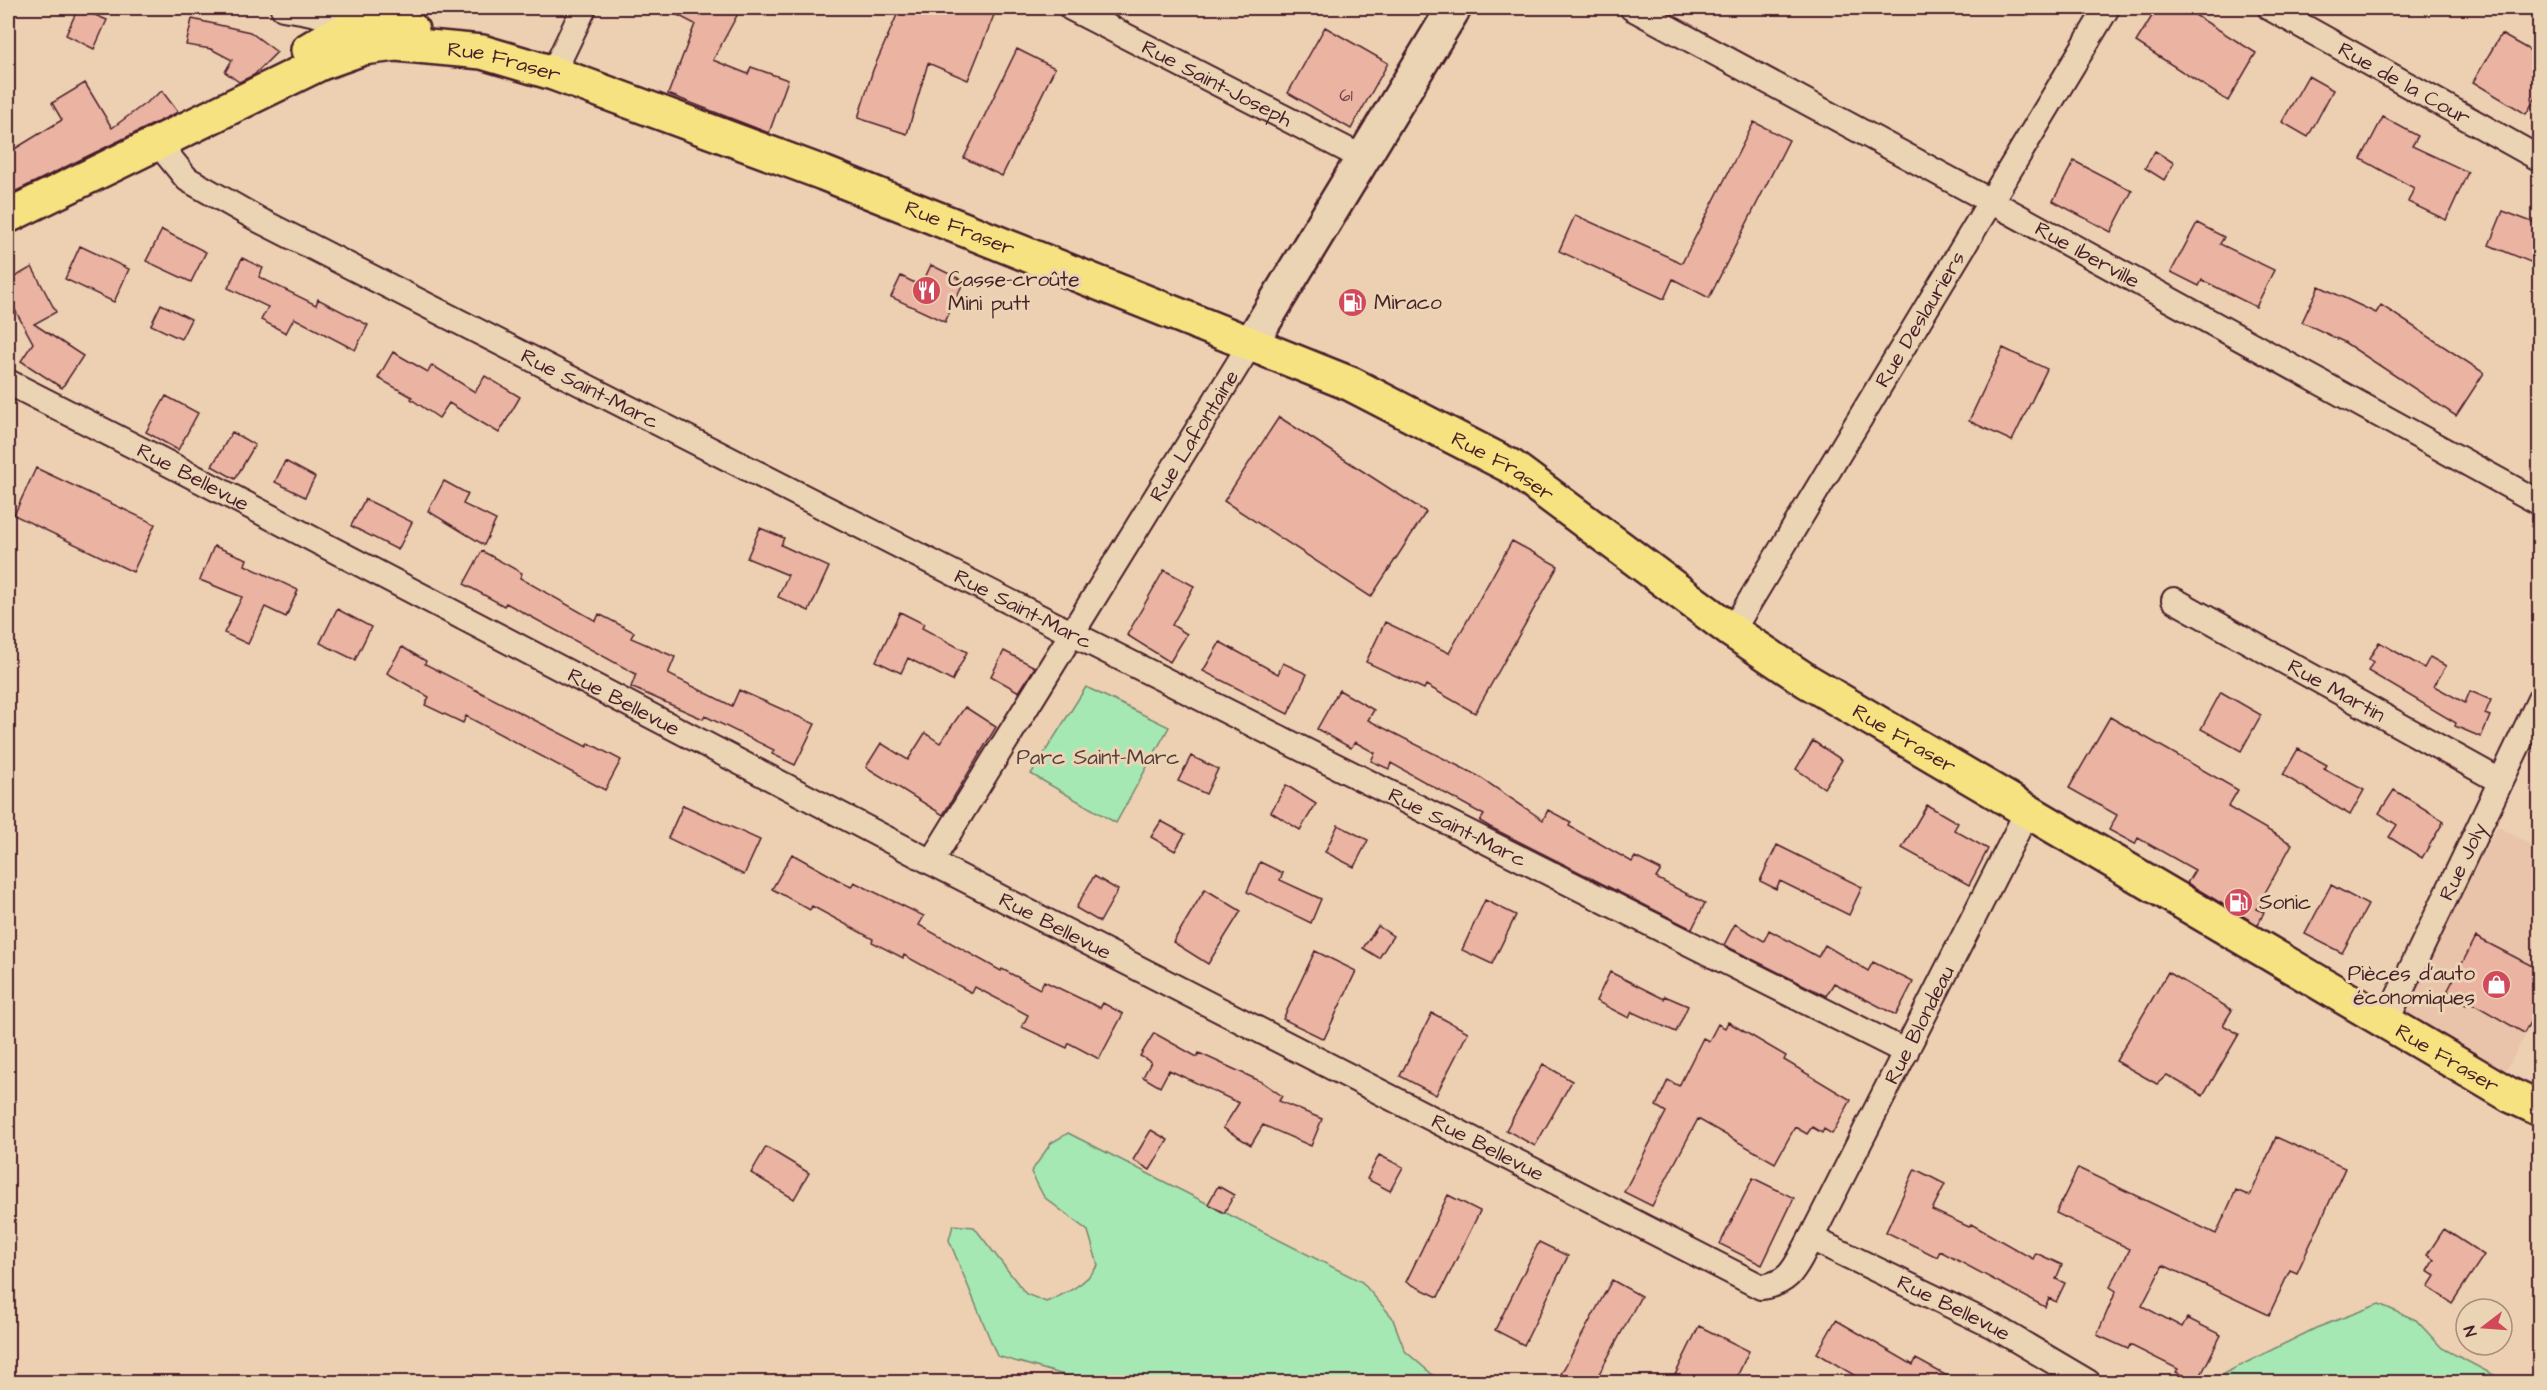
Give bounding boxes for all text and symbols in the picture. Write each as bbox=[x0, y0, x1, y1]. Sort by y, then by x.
street label: Rue Saint-Joseph bbox=[1136, 33, 1297, 134]
street label: Rue Fraser bbox=[446, 35, 565, 90]
street label: Rue de la Cour bbox=[2333, 35, 2476, 132]
house number: 61 bbox=[1339, 83, 1353, 108]
street label: Rue Fraser bbox=[901, 193, 1019, 263]
street label: Rue Iberville bbox=[2030, 214, 2145, 295]
street label: Rue Deslauriers bbox=[1868, 246, 1972, 393]
place label: Casse-croûte Mini putt bbox=[948, 265, 1080, 319]
restaurant icon: Casse-croûte Mini putt bbox=[911, 275, 943, 307]
fuel station icon: Miraco bbox=[1337, 286, 1369, 318]
place label: Miraco bbox=[1374, 288, 1442, 317]
street label: Rue Saint-Marc bbox=[516, 342, 664, 436]
street label: Rue Lafontaine bbox=[1143, 364, 1246, 507]
street label: Rue Fraser bbox=[1446, 424, 1560, 509]
street label: Rue Bellevue bbox=[132, 436, 254, 518]
street label: Rue Saint-Marc bbox=[949, 562, 1097, 656]
street label: Rue Martin bbox=[2282, 652, 2390, 729]
street label: Rue Bellevue bbox=[563, 661, 685, 743]
street label: Rue Fraser bbox=[1847, 697, 1962, 781]
park label: Parc Saint-Marc bbox=[1016, 743, 1180, 772]
street label: Rue Saint-Marc bbox=[1383, 781, 1531, 874]
street label: Rue Joly bbox=[2432, 817, 2496, 905]
street label: Rue Bellevue bbox=[994, 885, 1116, 967]
fuel station icon: Sonic bbox=[2222, 886, 2254, 918]
place label: Sonic bbox=[2259, 888, 2311, 917]
place label: Pièces d'auto économiques bbox=[2348, 959, 2475, 1012]
street label: Rue Blondeau bbox=[1877, 960, 1962, 1089]
shop icon: Pièces d'auto économiques bbox=[2480, 969, 2512, 1001]
street label: Rue Fraser bbox=[2390, 1017, 2505, 1101]
street label: Rue Bellevue bbox=[1426, 1107, 1549, 1188]
street label: Rue Bellevue bbox=[1892, 1268, 2016, 1348]
north arrow bbox=[2454, 1297, 2514, 1357]
text: N bbox=[2459, 1323, 2483, 1339]

